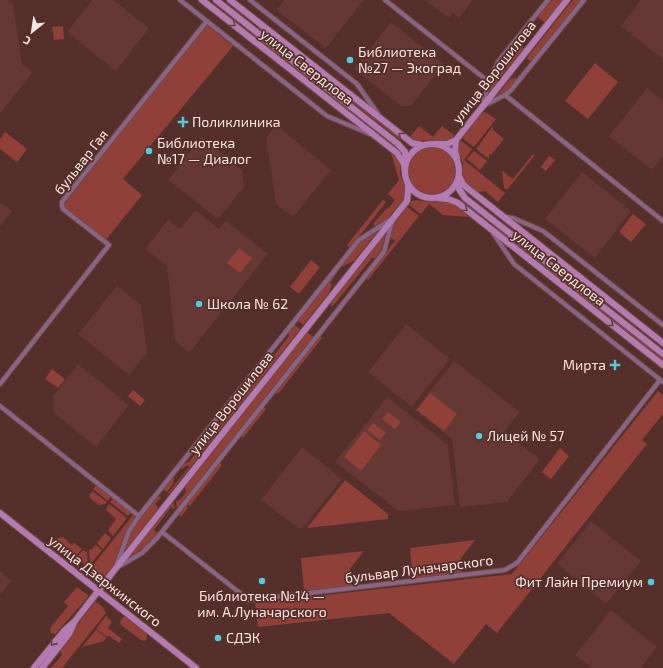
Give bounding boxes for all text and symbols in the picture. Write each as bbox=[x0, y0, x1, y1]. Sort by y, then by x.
north arrow bbox=[12, 12, 52, 52]
street label: улица Ворошилова bbox=[448, 17, 539, 127]
one-way arrow bbox=[228, 19, 235, 26]
street label: улица Свердлова bbox=[257, 25, 357, 108]
text: С bbox=[20, 34, 33, 48]
place label: Библиотека №27 — Экоград bbox=[358, 43, 461, 76]
marker: Библиотека №27 — Экоград bbox=[345, 55, 355, 65]
place label: Поликлиника bbox=[192, 113, 281, 130]
marker: Поликлиника bbox=[177, 116, 189, 128]
street label: бульвар Гая bbox=[50, 126, 111, 198]
one-way arrow bbox=[399, 133, 406, 140]
place label: Библиотека №17 — Диалог bbox=[157, 134, 252, 167]
marker: Библиотека №17 — Диалог bbox=[144, 146, 154, 156]
one-way arrow bbox=[460, 204, 467, 211]
street label: улица Свердлова bbox=[509, 226, 609, 309]
place label: Школа № 62 bbox=[207, 295, 288, 312]
marker: Школа № 62 bbox=[194, 299, 204, 309]
one-way arrow bbox=[606, 319, 613, 326]
street label: улица Ворошилова bbox=[185, 348, 276, 458]
place label: Мирта bbox=[563, 356, 606, 373]
marker: Мирта bbox=[609, 359, 621, 371]
place label: Лицей № 57 bbox=[487, 427, 564, 444]
marker: Лицей № 57 bbox=[474, 431, 484, 441]
street label: улица Дзержинского bbox=[45, 531, 165, 630]
street label: бульвар Луначарского bbox=[344, 551, 494, 586]
place label: Фит Лайн Премиум bbox=[515, 573, 643, 590]
marker: Библиотека №14 — им. А.Луначарского bbox=[257, 576, 267, 586]
marker: Фит Лайн Премиум bbox=[646, 577, 656, 587]
place label: Библиотека №14 — им. А.Луначарского bbox=[197, 587, 327, 620]
place label: СДЭК bbox=[226, 629, 260, 646]
marker: СДЭК bbox=[213, 633, 223, 643]
one-way arrow bbox=[51, 639, 58, 646]

